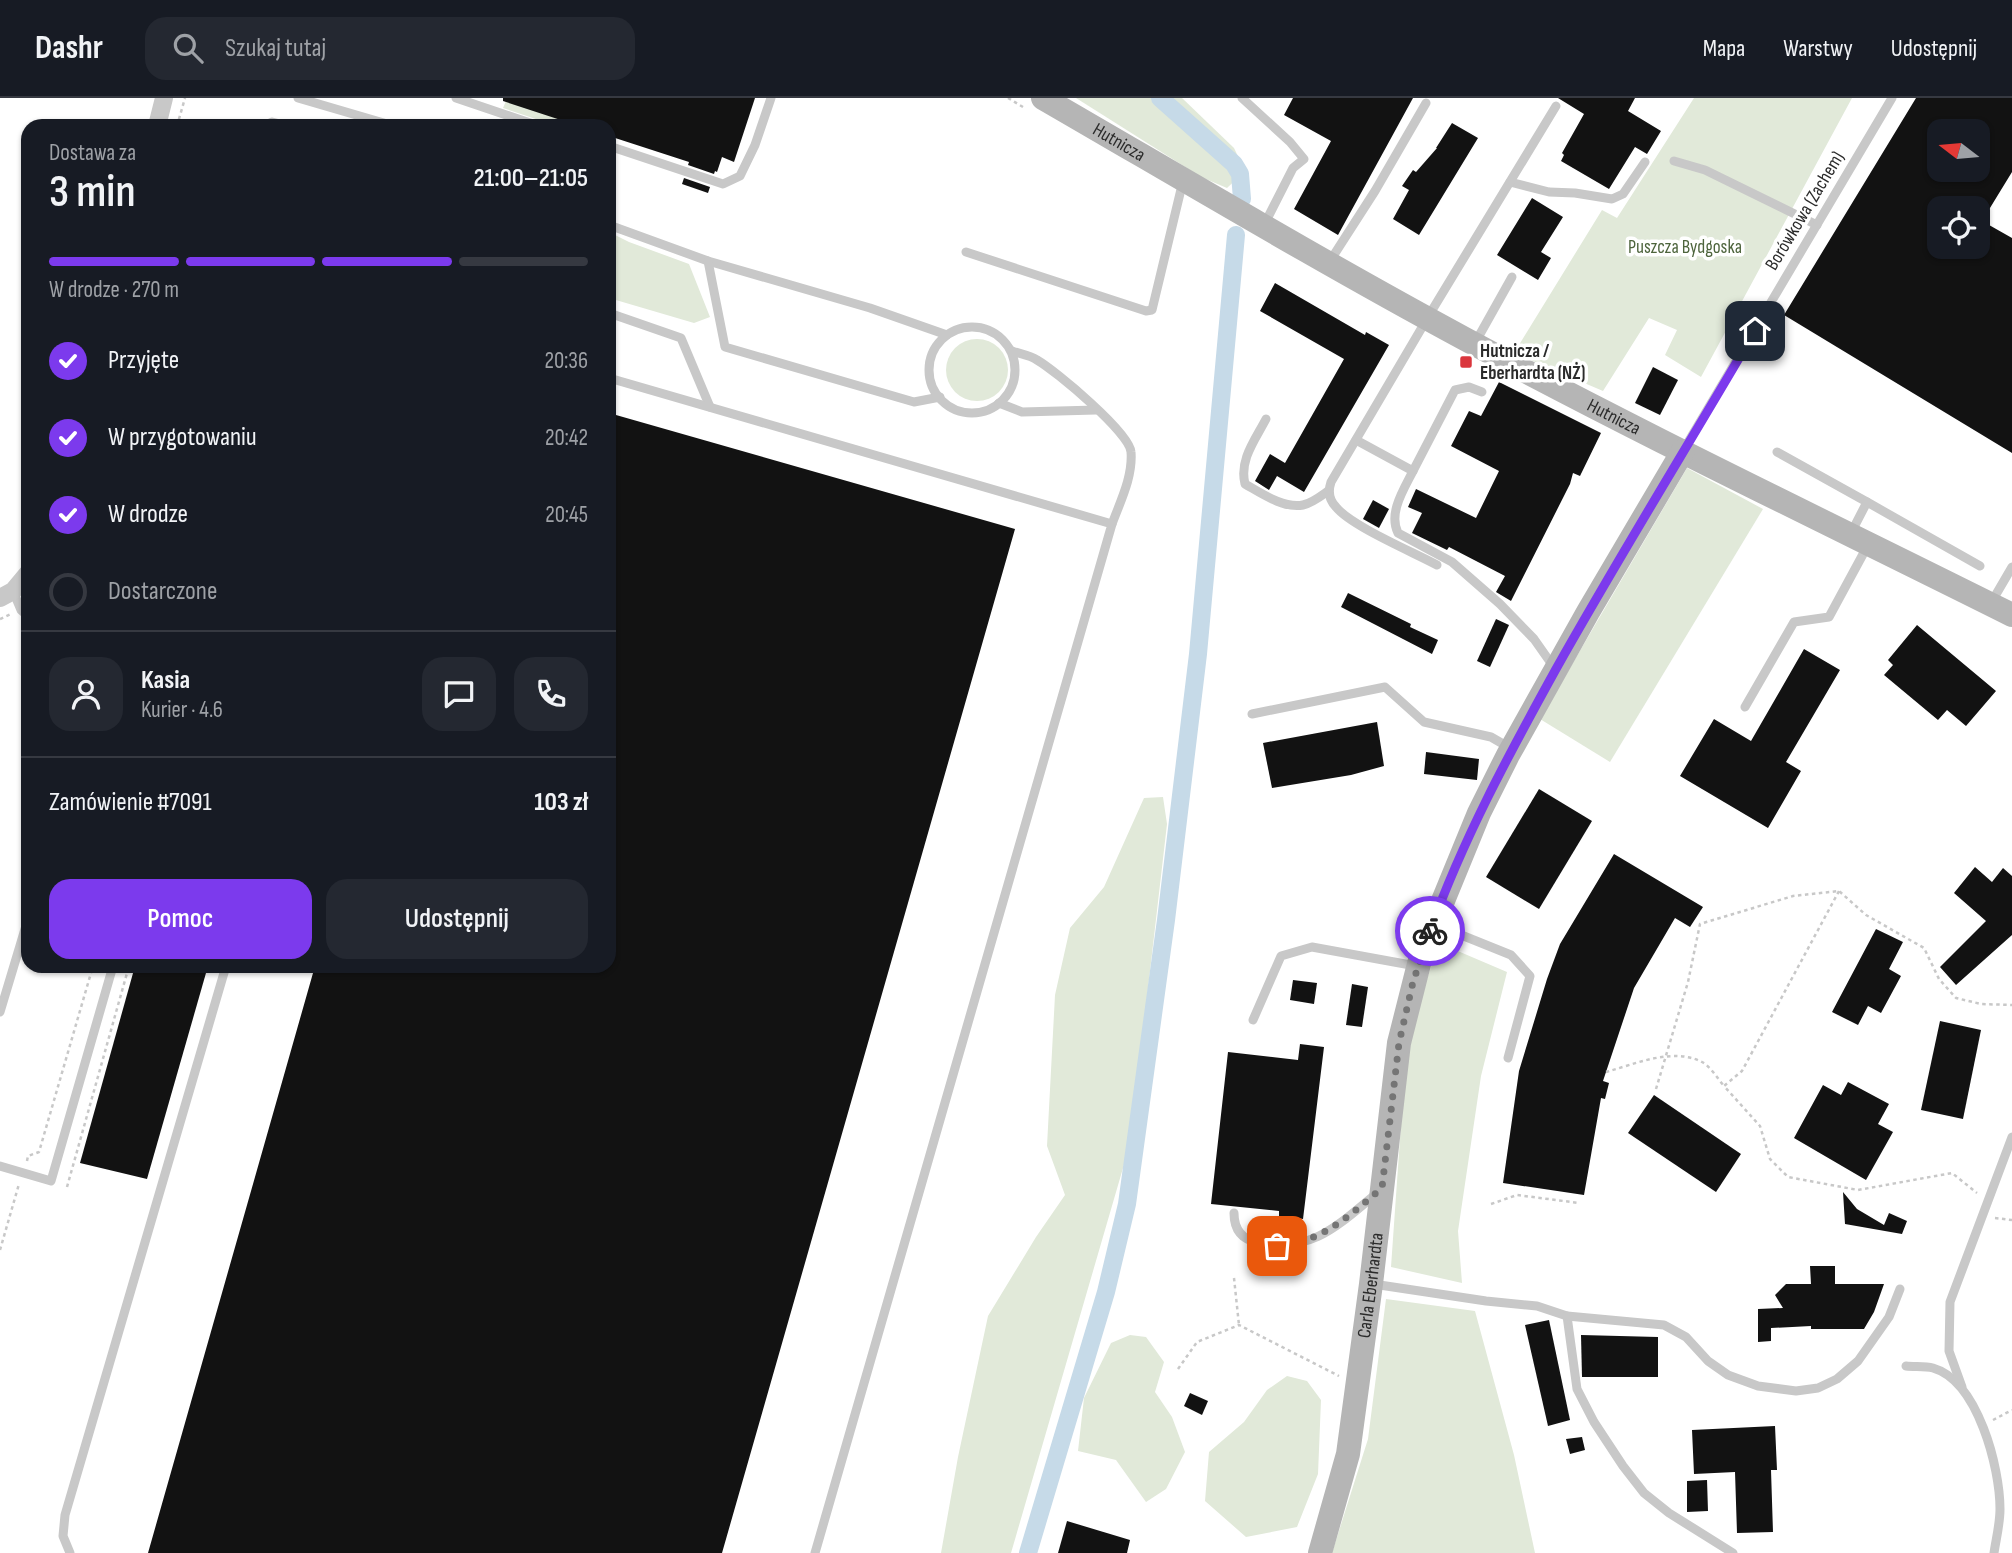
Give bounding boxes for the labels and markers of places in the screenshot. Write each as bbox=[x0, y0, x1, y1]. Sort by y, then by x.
pin bbox=[1725, 301, 1785, 361]
place label: Hutnicza / Eberhardta (NŻ) bbox=[1480, 340, 1585, 385]
marker: Hutnicza / Eberhardta (NŻ) bbox=[1458, 354, 1474, 370]
pin bbox=[1247, 1216, 1307, 1276]

